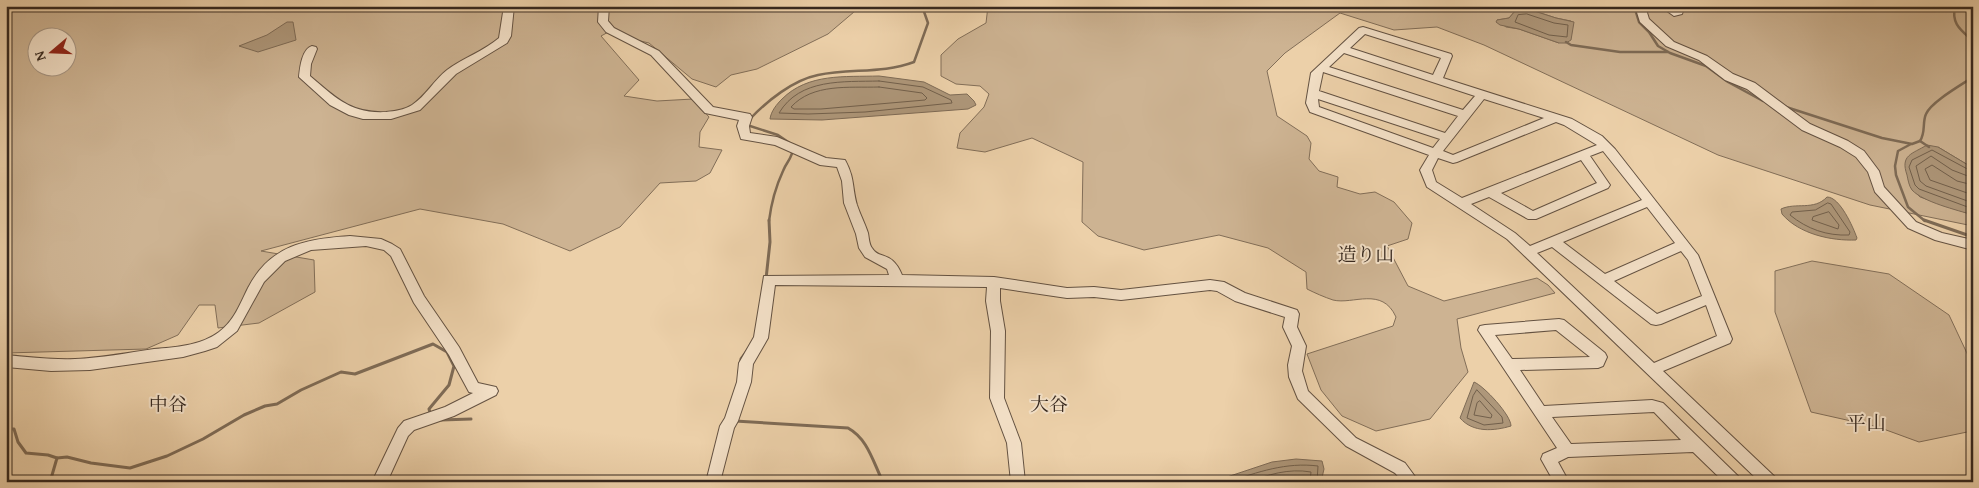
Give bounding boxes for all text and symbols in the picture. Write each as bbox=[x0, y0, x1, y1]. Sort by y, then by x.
north arrow bbox=[28, 28, 78, 78]
text: N bbox=[29, 48, 51, 64]
district label: 造り山 bbox=[1337, 240, 1395, 268]
district label: 中谷 bbox=[149, 390, 187, 418]
district label: 大谷 bbox=[1030, 390, 1068, 418]
district label: 平山 bbox=[1846, 408, 1886, 437]

